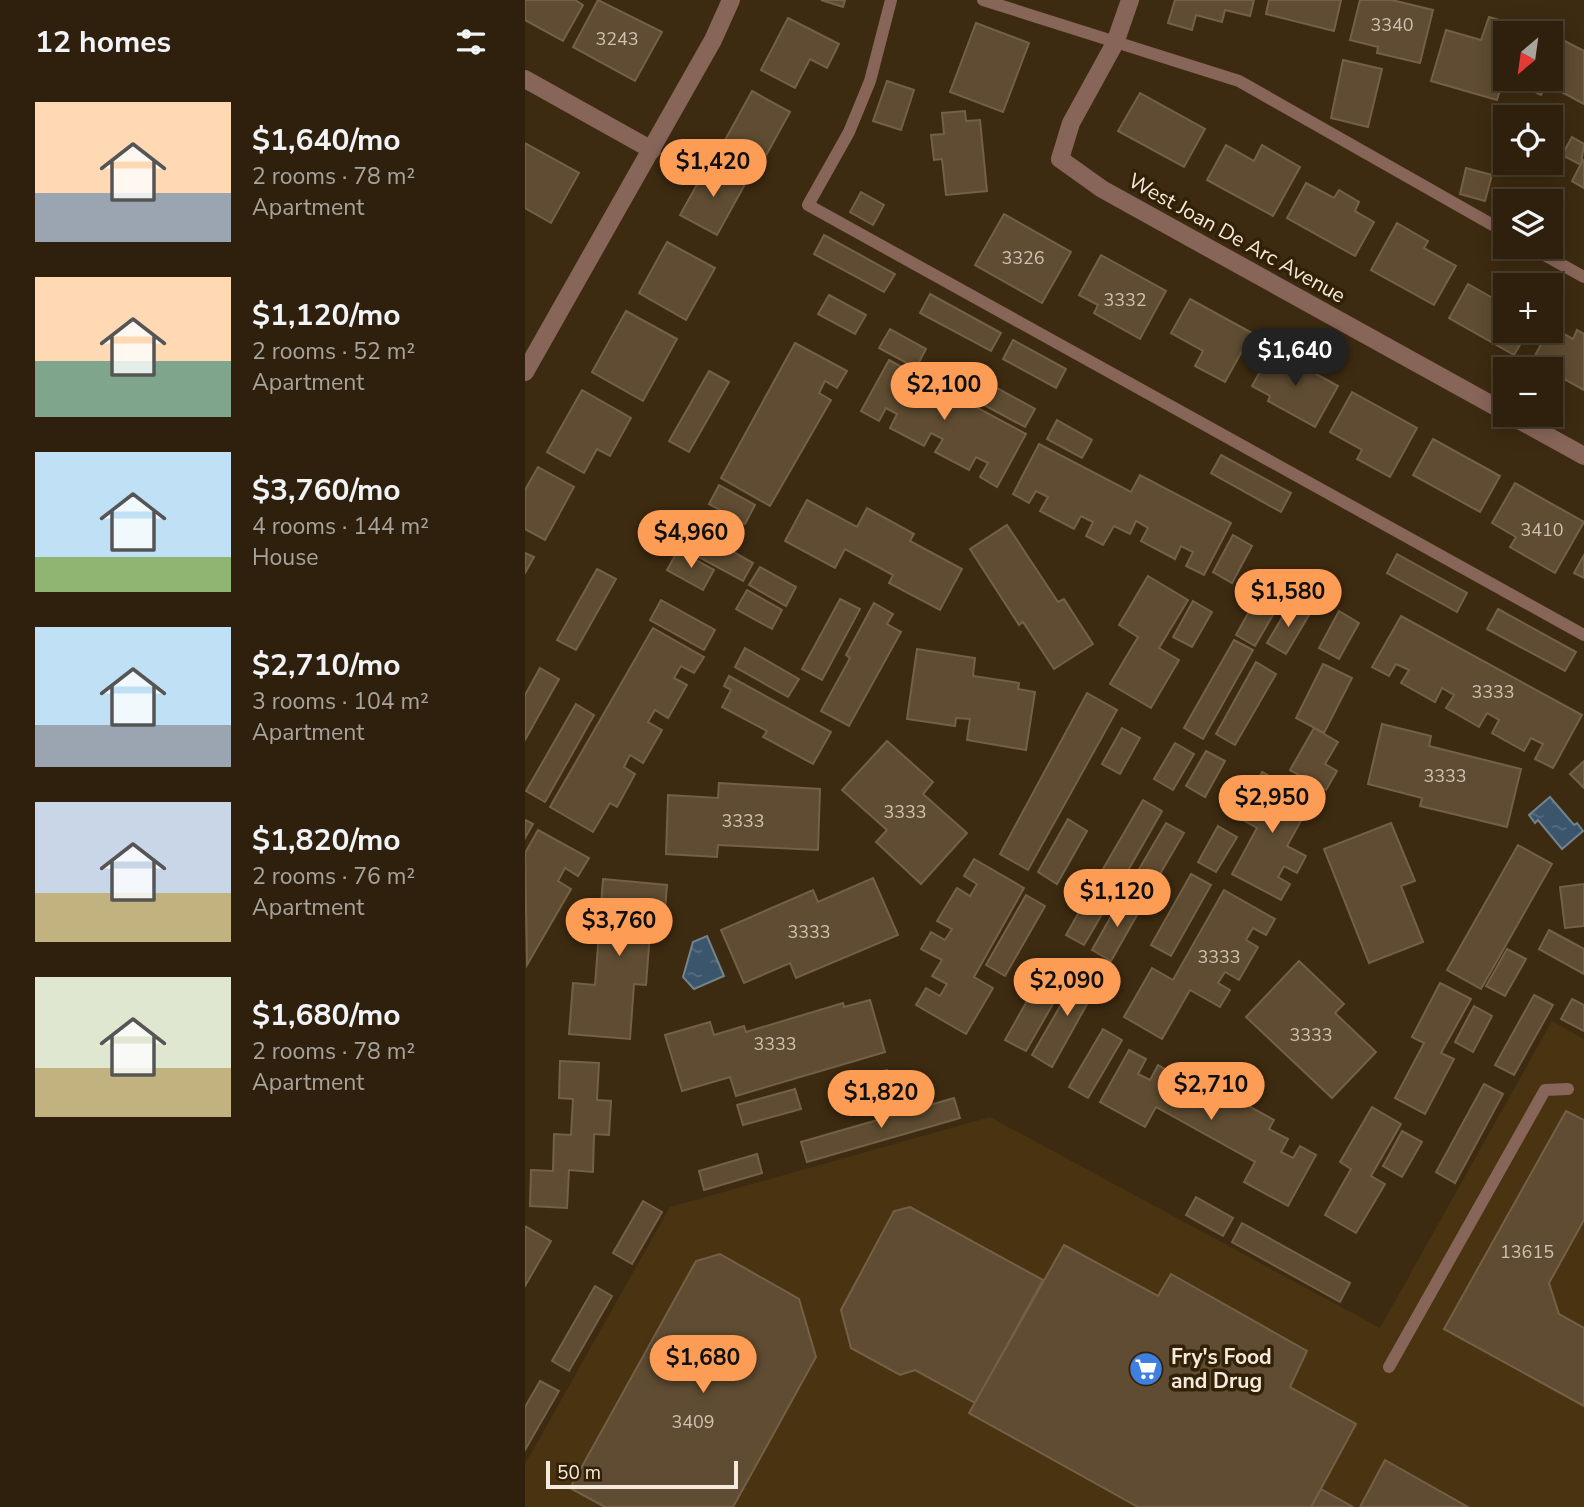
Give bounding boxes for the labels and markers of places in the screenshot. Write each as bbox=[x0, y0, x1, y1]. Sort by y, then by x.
pin: $1,420 bbox=[656, 140, 770, 199]
pin: $1,640 bbox=[1238, 328, 1352, 388]
pin: $2,100 bbox=[887, 362, 1001, 422]
pin: $4,960 bbox=[634, 510, 748, 570]
pin: $1,580 bbox=[1231, 570, 1345, 629]
pin: $2,950 bbox=[1215, 776, 1329, 835]
pin: $1,120 bbox=[1060, 870, 1174, 929]
pin: $3,760 bbox=[562, 898, 676, 958]
pin: $2,090 bbox=[1010, 958, 1124, 1018]
pin: $2,710 bbox=[1154, 1062, 1268, 1122]
pin: $1,820 bbox=[824, 1070, 938, 1130]
pin: $1,680 bbox=[646, 1336, 760, 1395]
place label: Fry's Food and Drug bbox=[1171, 1343, 1272, 1395]
supermarket icon: Fry's Food and Drug bbox=[1127, 1350, 1165, 1388]

